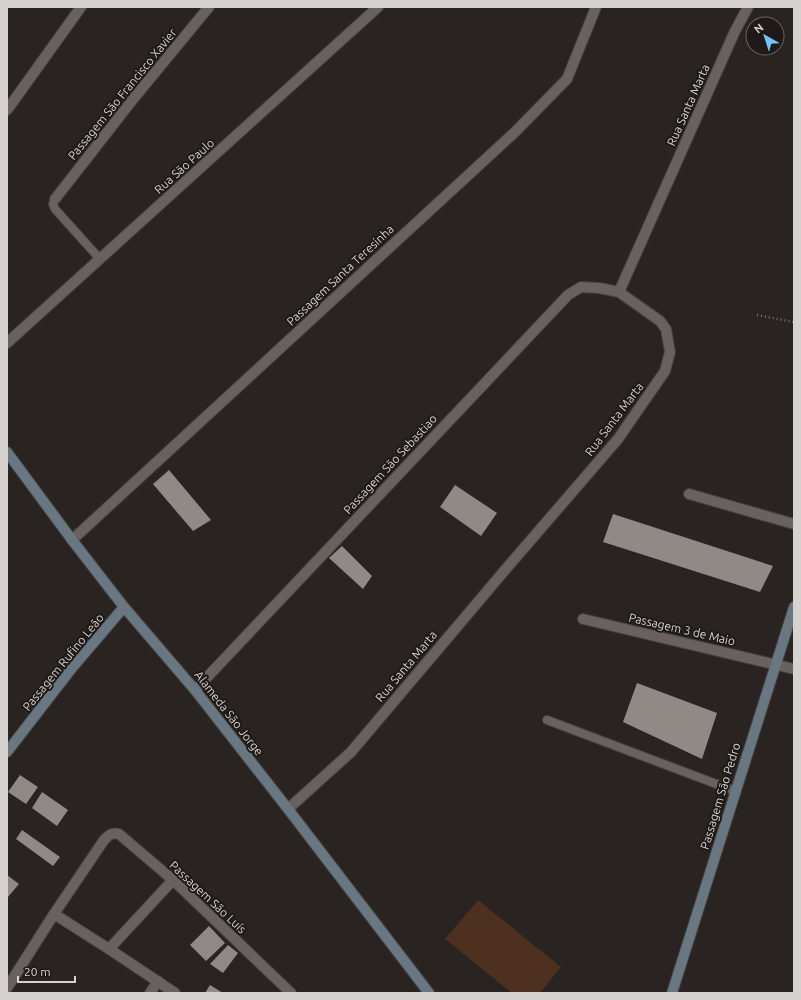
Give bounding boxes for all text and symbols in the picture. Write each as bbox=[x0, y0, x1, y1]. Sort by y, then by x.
north arrow bbox=[745, 16, 785, 56]
text: N bbox=[752, 21, 766, 35]
street label: Passagem São Francisco Xavier bbox=[65, 26, 179, 162]
street label: Rua Santa Marta bbox=[664, 62, 712, 148]
street label: Rua São Paulo bbox=[152, 136, 216, 196]
street label: Passagem Santa Teresinha bbox=[284, 222, 396, 328]
street label: Rua Santa Marta bbox=[582, 380, 646, 458]
street label: Passagem São Sebastiao bbox=[341, 412, 439, 516]
street label: Passagem 3 de Maio bbox=[627, 610, 737, 648]
street label: Passagem Rufino Leão bbox=[20, 611, 106, 713]
street label: Rua Santa Marta bbox=[373, 628, 439, 704]
street label: Alameda São Jorge bbox=[192, 668, 266, 758]
street label: Passagem São Pedro bbox=[698, 741, 742, 851]
street label: Passagem São Luís bbox=[167, 858, 249, 936]
scale bar bbox=[18, 958, 75, 984]
text: 20 m bbox=[24, 965, 51, 978]

